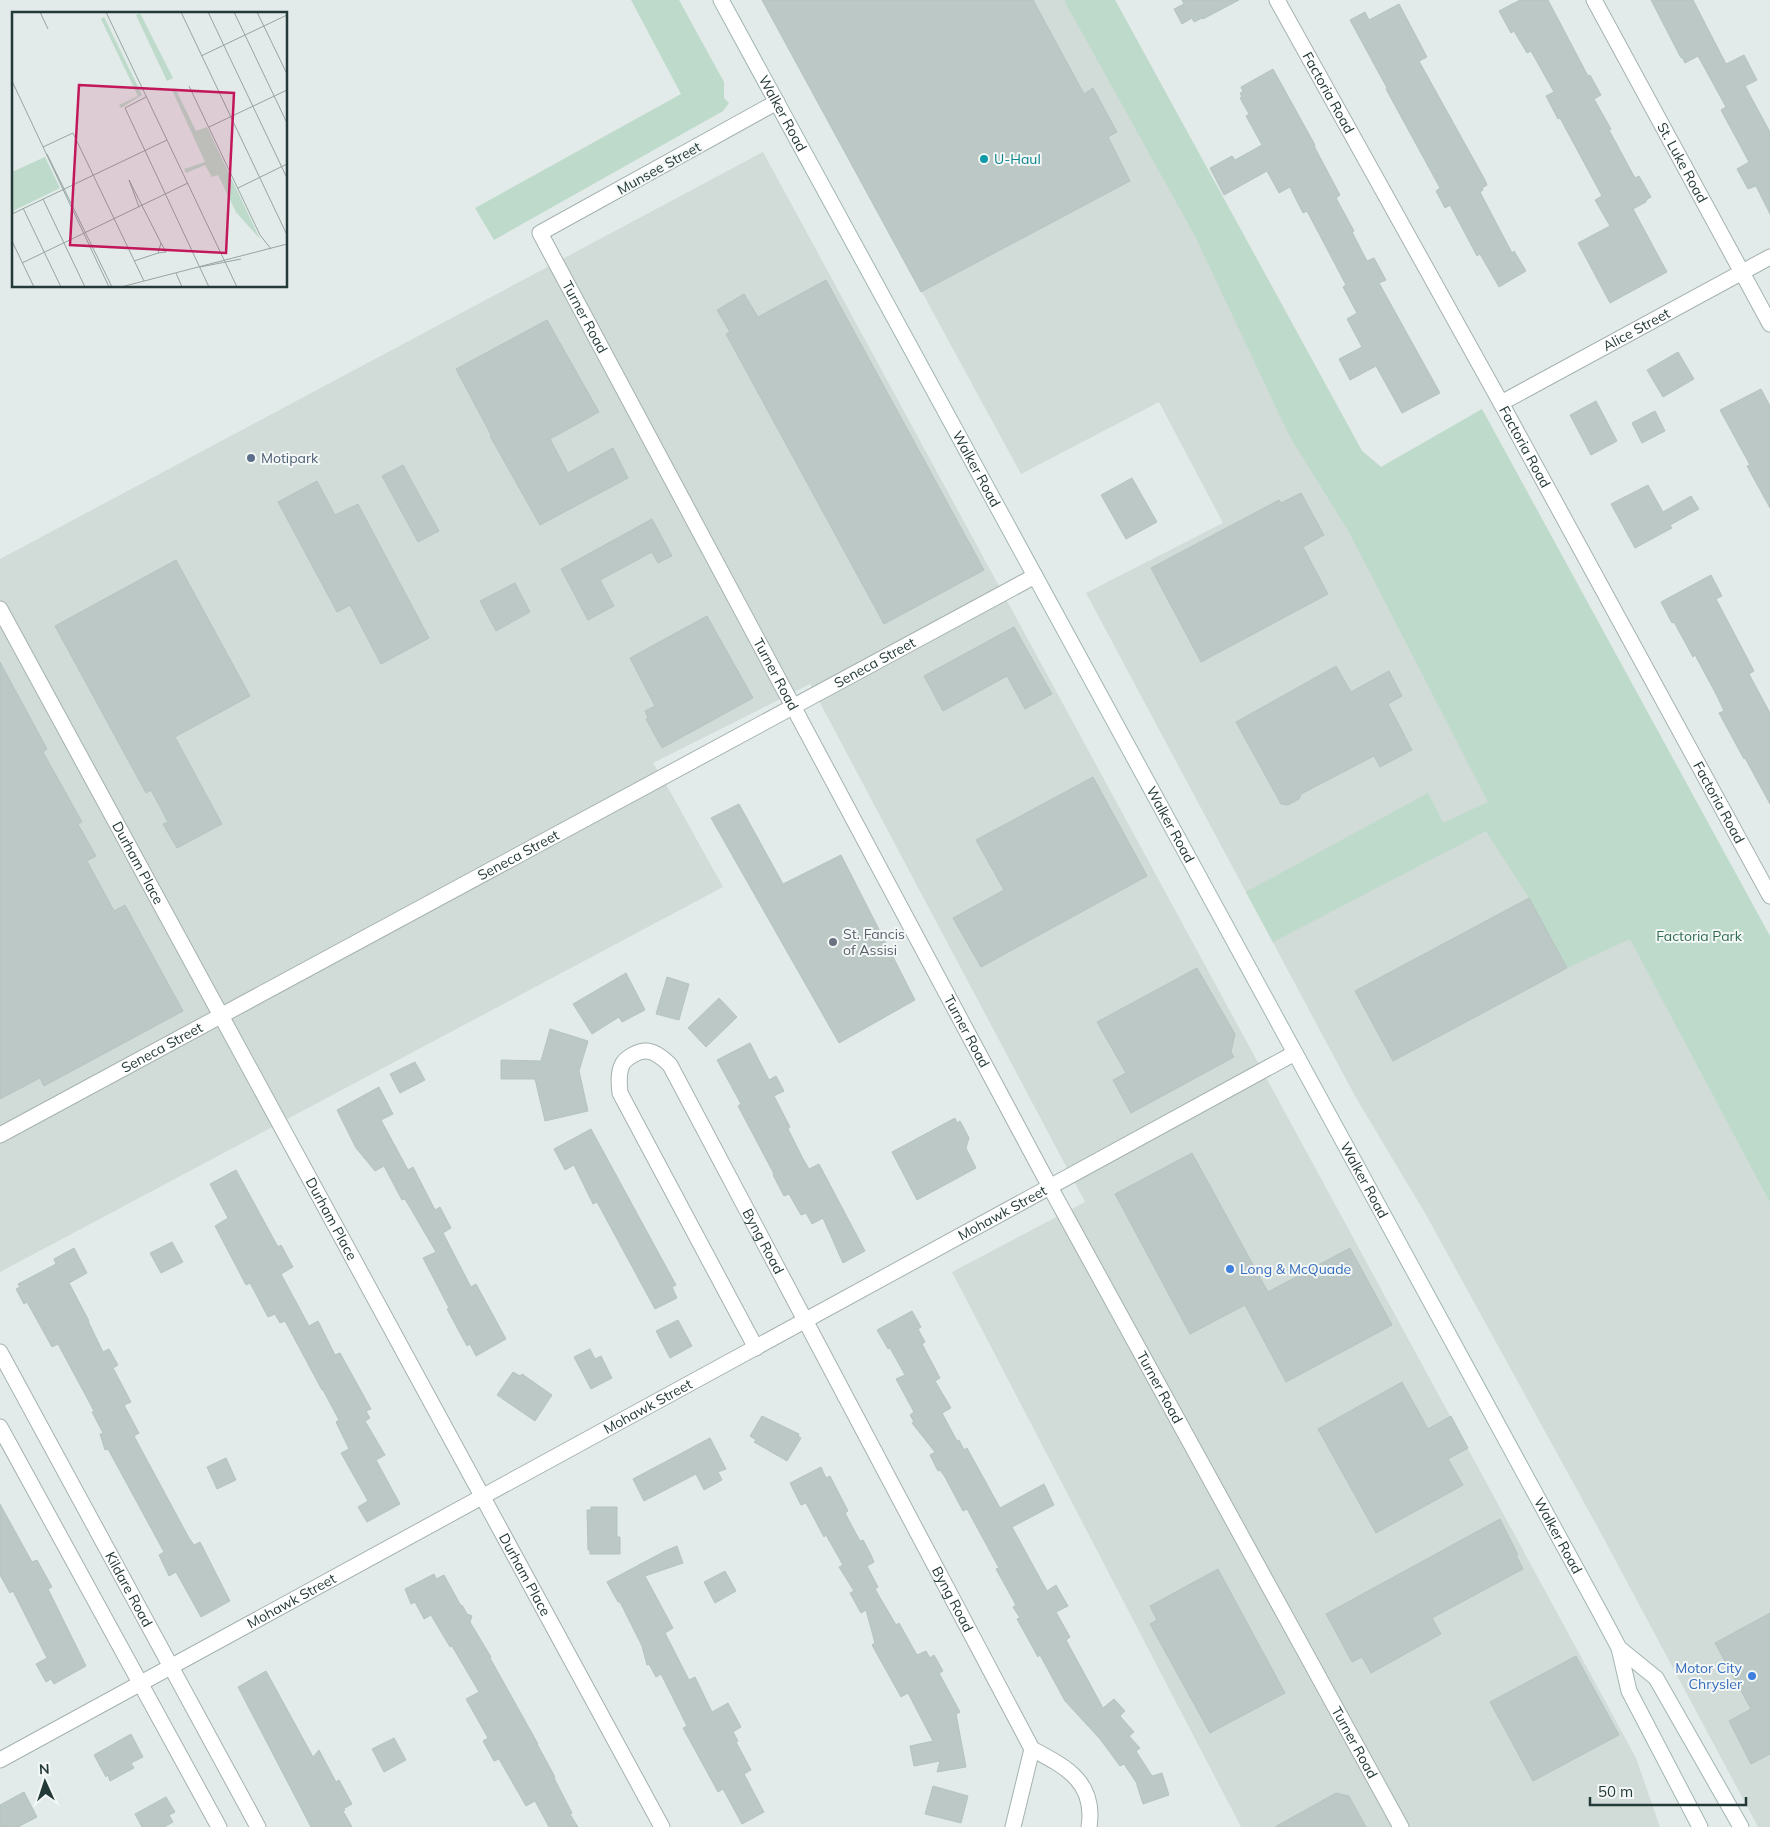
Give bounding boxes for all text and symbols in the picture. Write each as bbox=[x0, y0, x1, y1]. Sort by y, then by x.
inset map bbox=[12, 12, 288, 288]
street label: Factoria Road bbox=[1299, 49, 1358, 137]
street label: Walker Road bbox=[755, 72, 811, 155]
street label: St. Luke Road bbox=[1653, 119, 1711, 206]
street label: Munsee Street bbox=[614, 138, 704, 198]
place label: U-Haul bbox=[994, 150, 1041, 168]
marker: U-Haul bbox=[978, 153, 990, 165]
street label: Turner Road bbox=[558, 278, 612, 356]
street label: Alice Street bbox=[1600, 304, 1673, 355]
street label: Factoria Road bbox=[1495, 403, 1555, 491]
street label: Walker Road bbox=[949, 428, 1005, 510]
place label: Motipark bbox=[261, 449, 319, 467]
marker: Motipark bbox=[245, 452, 257, 464]
street label: Seneca Street bbox=[831, 633, 919, 692]
street label: Turner Road bbox=[749, 635, 803, 713]
street label: Factoria Road bbox=[1689, 758, 1749, 846]
street label: Walker Road bbox=[1142, 783, 1199, 866]
street label: Durham Place bbox=[108, 818, 168, 907]
street label: Seneca Street bbox=[474, 826, 562, 884]
place label: St. Fancis of Assisi bbox=[843, 925, 905, 959]
park label: Factoria Park bbox=[1656, 927, 1743, 945]
marker: St. Fancis of Assisi bbox=[827, 936, 839, 948]
street label: Turner Road bbox=[940, 992, 993, 1071]
street label: Seneca Street bbox=[118, 1018, 206, 1077]
street label: Walker Road bbox=[1336, 1139, 1392, 1221]
street label: Durham Place bbox=[302, 1174, 361, 1263]
street label: Mohawk Street bbox=[955, 1181, 1050, 1244]
street label: Byng Road bbox=[739, 1205, 788, 1277]
place label: Long & McQuade bbox=[1240, 1260, 1351, 1278]
marker: Long & McQuade bbox=[1224, 1263, 1236, 1275]
street label: Turner Road bbox=[1133, 1348, 1187, 1427]
street label: Mohawk Street bbox=[600, 1375, 695, 1438]
street label: Walker Road bbox=[1530, 1494, 1586, 1577]
street label: Durham Place bbox=[495, 1530, 555, 1619]
street label: Kildare Road bbox=[101, 1548, 157, 1630]
street label: Byng Road bbox=[928, 1563, 977, 1635]
street label: Mohawk Street bbox=[244, 1569, 339, 1632]
place label: Motor City Chrysler bbox=[1675, 1659, 1743, 1693]
marker: Motor City Chrysler bbox=[1746, 1670, 1758, 1682]
street label: Turner Road bbox=[1328, 1703, 1382, 1782]
north arrow bbox=[20, 1757, 70, 1807]
text: N bbox=[39, 1760, 50, 1778]
scale bar bbox=[1590, 1774, 1746, 1806]
text: 50 m bbox=[1598, 1782, 1633, 1801]

